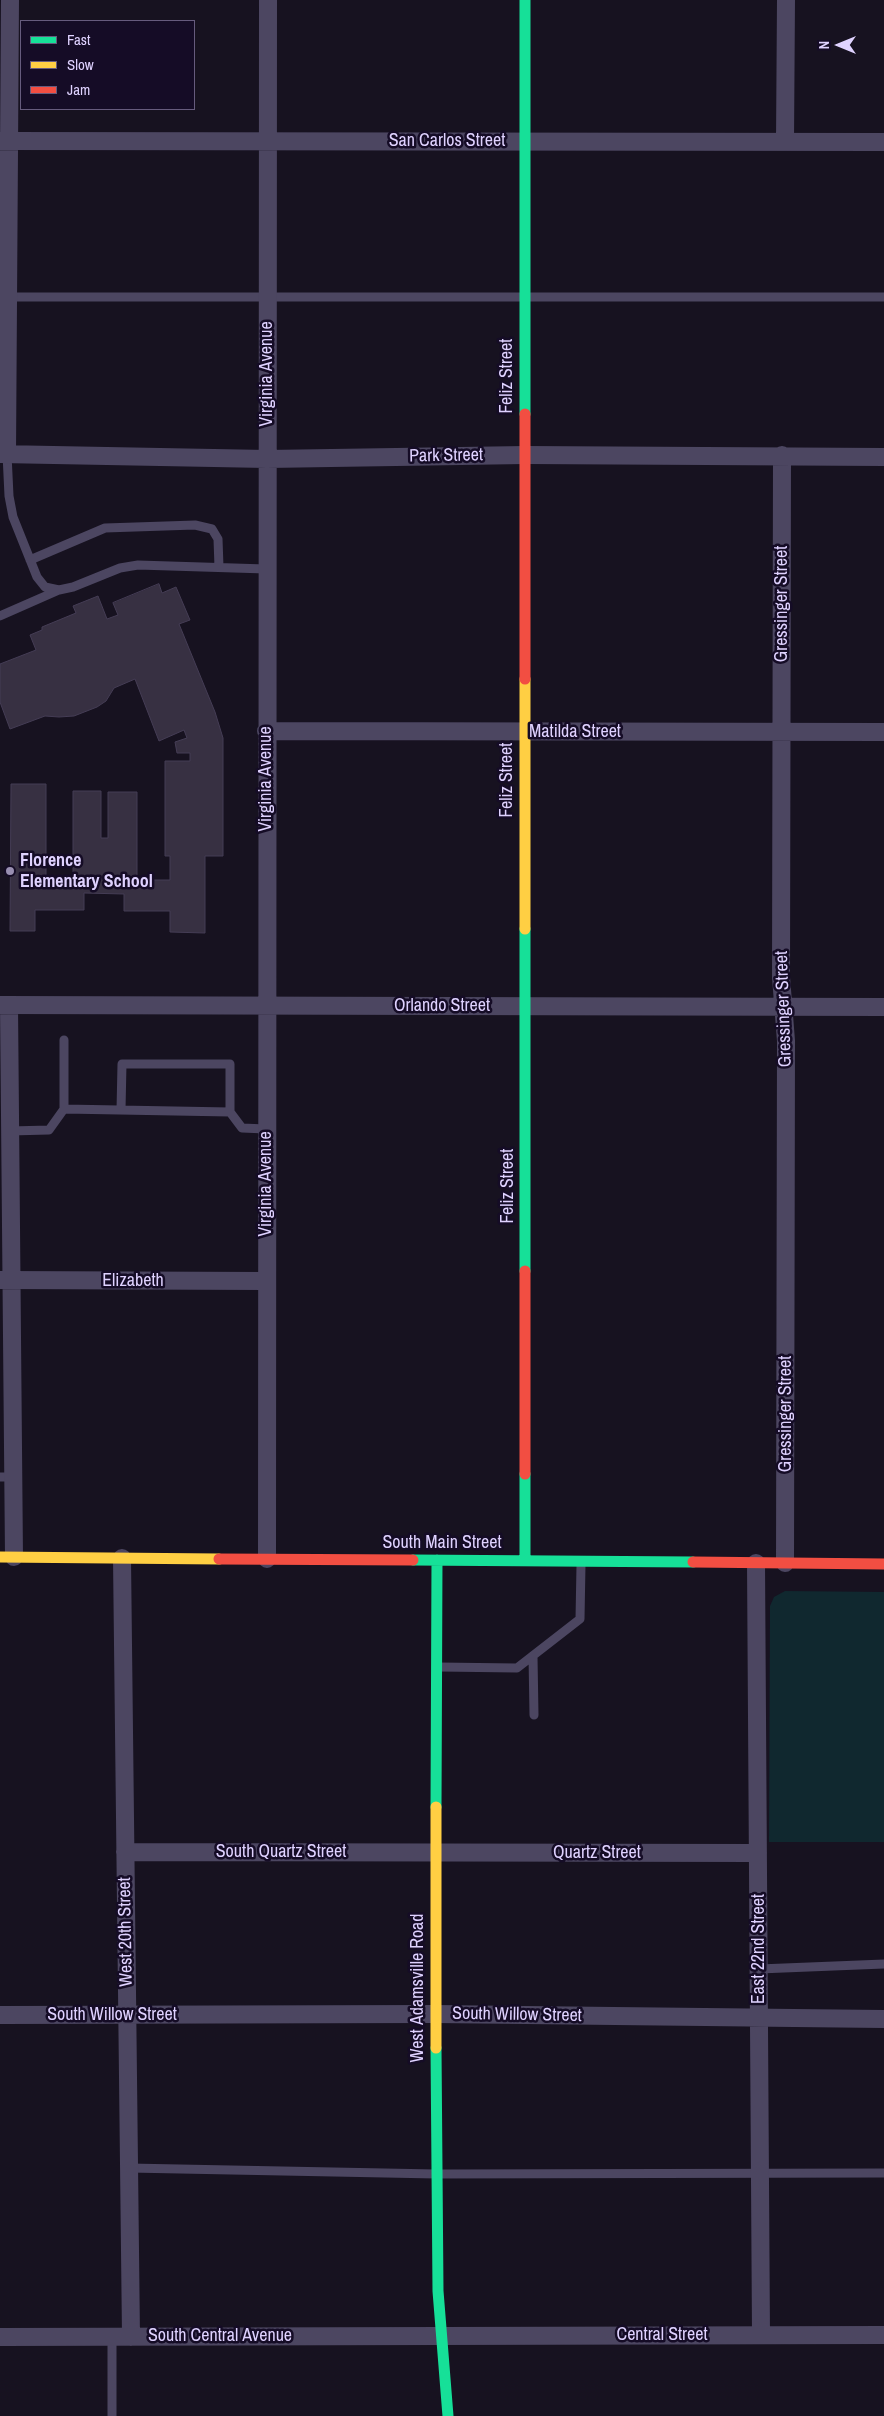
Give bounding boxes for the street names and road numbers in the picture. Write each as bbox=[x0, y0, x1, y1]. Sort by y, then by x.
street label: San Carlos Street bbox=[389, 130, 505, 152]
street label: Virginia Avenue bbox=[256, 321, 278, 427]
street label: Feliz Street bbox=[496, 339, 518, 413]
street label: Park Street bbox=[409, 445, 483, 467]
street label: Gressinger Street bbox=[771, 546, 793, 662]
street label: Matilda Street bbox=[529, 721, 621, 743]
street label: Virginia Avenue bbox=[255, 726, 277, 832]
street label: Feliz Street bbox=[496, 743, 518, 817]
street label: Gressinger Street bbox=[771, 950, 797, 1068]
street label: Orlando Street bbox=[394, 995, 490, 1017]
street label: Virginia Avenue bbox=[255, 1131, 277, 1237]
street label: Feliz Street bbox=[497, 1149, 519, 1223]
street label: Elizabeth bbox=[102, 1270, 164, 1292]
street label: Gressinger Street bbox=[775, 1356, 797, 1472]
street label: South Main Street bbox=[383, 1532, 501, 1554]
street label: South Quartz Street bbox=[216, 1841, 346, 1863]
street label: Quartz Street bbox=[553, 1842, 641, 1864]
street label: West 20th Street bbox=[114, 1877, 138, 1987]
street label: East 22nd Street bbox=[748, 1894, 770, 2004]
street label: West Adamsville Road bbox=[407, 1913, 429, 2063]
street label: South Willow Street bbox=[452, 2003, 582, 2027]
street label: South Willow Street bbox=[47, 2004, 177, 2026]
street label: Central Street bbox=[616, 2324, 708, 2346]
street label: South Central Avenue bbox=[148, 2325, 292, 2347]

